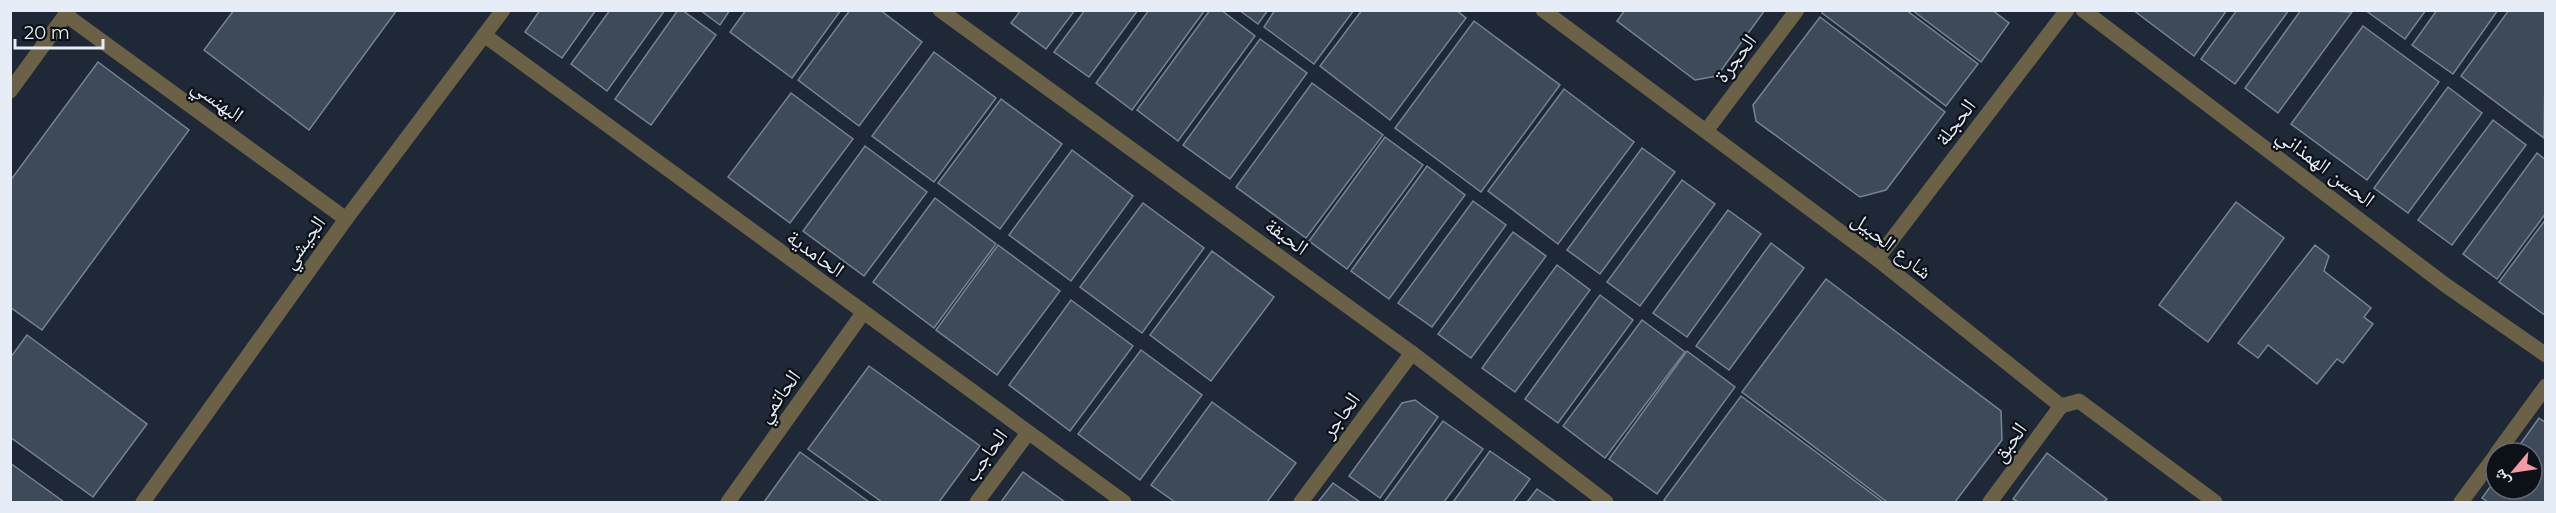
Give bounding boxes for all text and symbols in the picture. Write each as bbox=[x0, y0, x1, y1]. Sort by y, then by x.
scale bar bbox=[15, 12, 104, 50]
text: 20 m bbox=[24, 22, 70, 44]
street label: الحجرة bbox=[1709, 29, 1761, 87]
street label: البهنسي bbox=[185, 73, 249, 131]
street label: الحجلة bbox=[1929, 94, 1981, 150]
street label: الحسن الهمذاني bbox=[2269, 122, 2380, 215]
street label: شارع الحبيل bbox=[1846, 206, 1937, 285]
street label: الجيشي bbox=[275, 211, 334, 276]
street label: الحبقة bbox=[1261, 212, 1313, 260]
street label: الحامدية bbox=[782, 224, 850, 282]
street label: الحاتمي bbox=[751, 365, 809, 430]
street label: الحاجر bbox=[1314, 387, 1365, 444]
street label: الحبق bbox=[1986, 417, 2033, 467]
street label: الحاجب bbox=[957, 424, 1013, 486]
north arrow bbox=[2484, 441, 2544, 501]
text: ش bbox=[2489, 466, 2514, 490]

